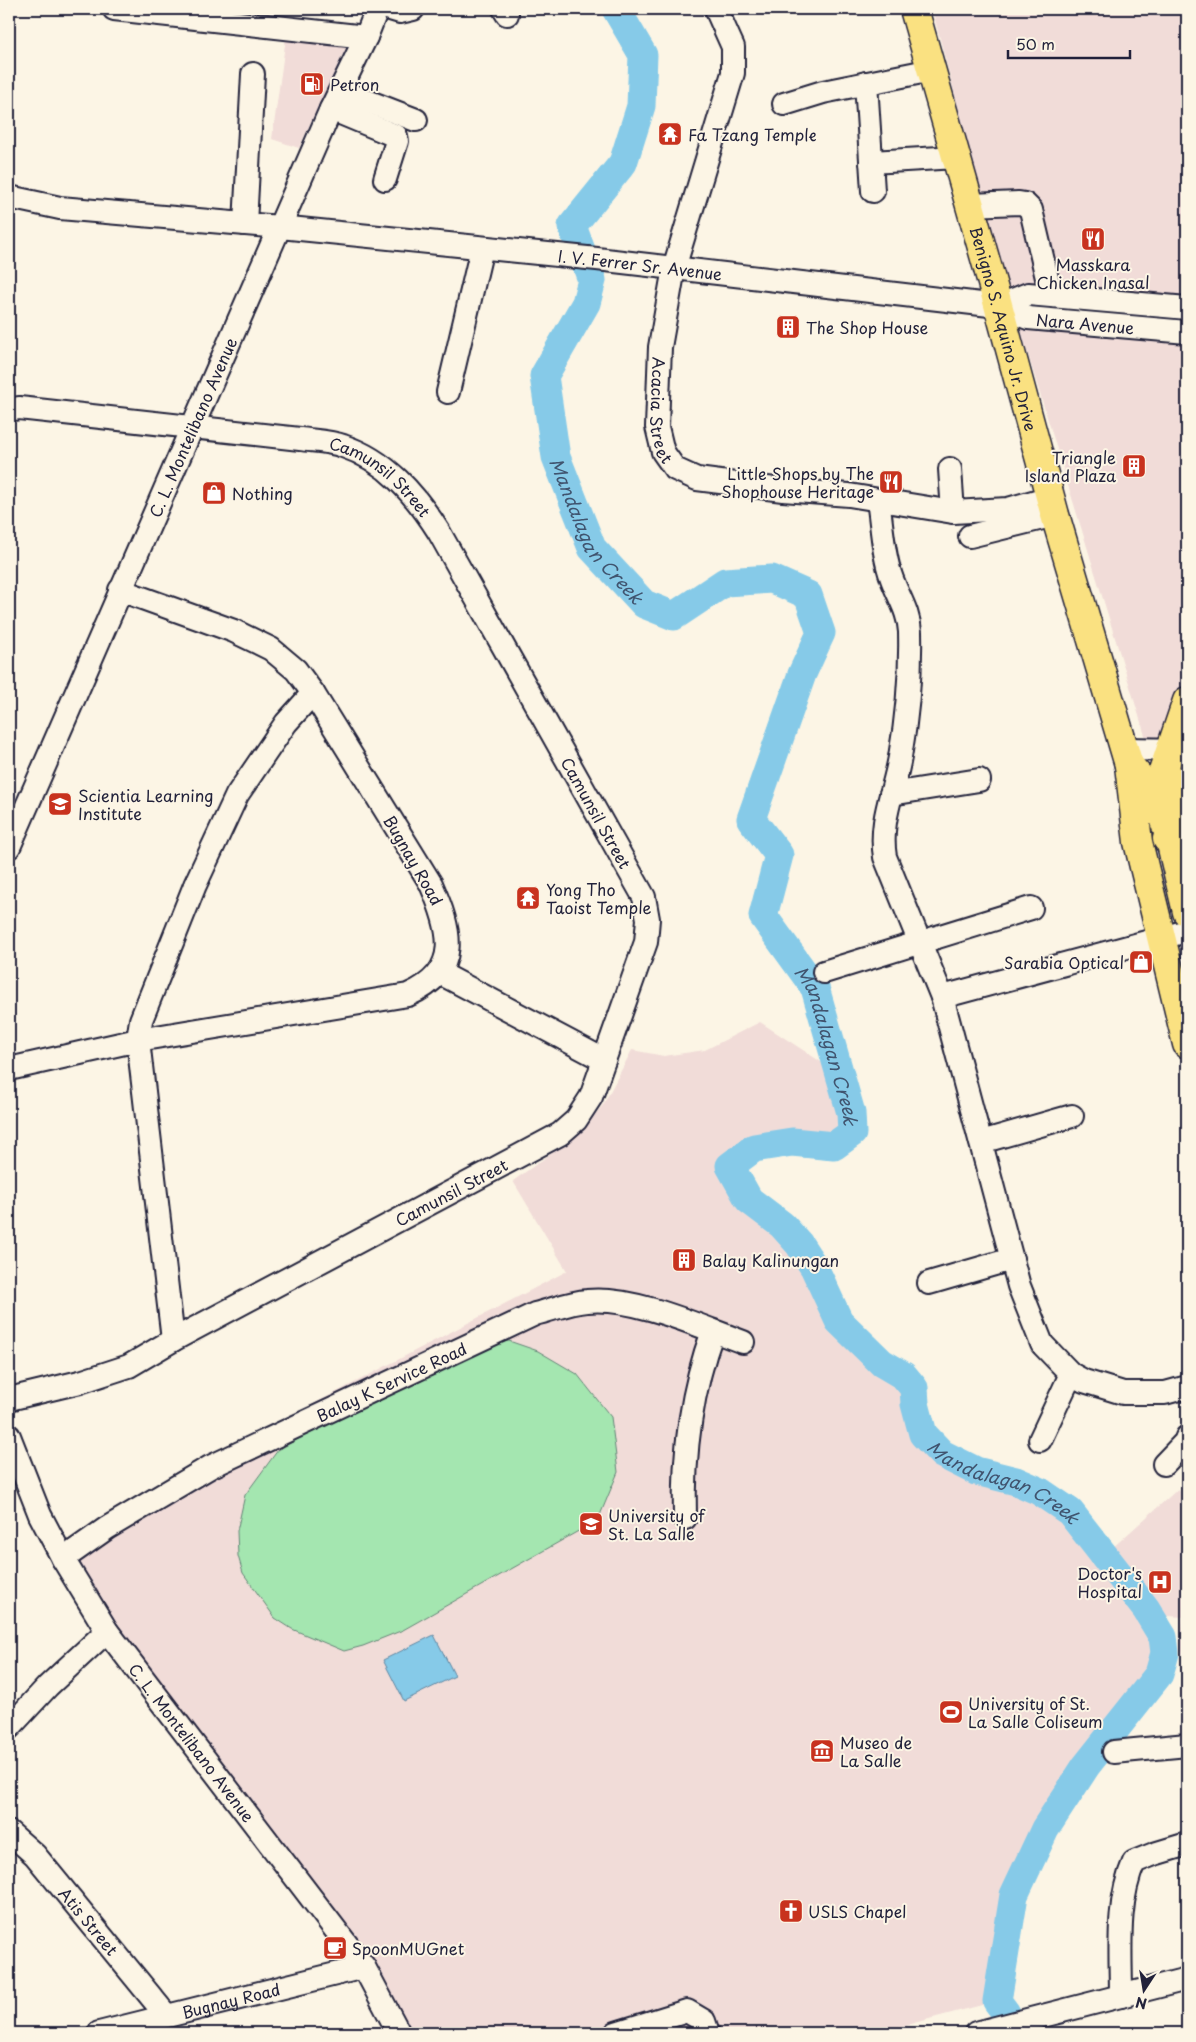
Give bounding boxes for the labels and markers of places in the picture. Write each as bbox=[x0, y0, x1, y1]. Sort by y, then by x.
fuel station icon: Petron bbox=[299, 71, 325, 97]
place label: Petron bbox=[330, 72, 379, 96]
temple icon: Fa Tzang Temple bbox=[657, 121, 683, 147]
place label: Fa Tzang Temple bbox=[688, 122, 817, 146]
restaurant icon: Masskara Chicken Inasal bbox=[1080, 226, 1106, 252]
place label: Masskara Chicken Inasal bbox=[1036, 252, 1150, 294]
building icon: The Shop House bbox=[775, 314, 801, 340]
place label: The Shop House bbox=[806, 315, 929, 339]
place label: Triangle Island Plaza bbox=[1025, 445, 1116, 487]
building icon: Triangle Island Plaza bbox=[1121, 453, 1147, 479]
place label: Little Shops by The Shophouse Heritage bbox=[721, 461, 874, 503]
restaurant icon: Little Shops by The Shophouse Heritage bbox=[878, 469, 904, 495]
shop icon: Nothing bbox=[201, 480, 227, 506]
place label: Nothing bbox=[232, 481, 293, 505]
place label: Scientia Learning Institute bbox=[78, 783, 214, 825]
school or university icon: Scientia Learning Institute bbox=[47, 791, 73, 817]
place label: Yong Tho Taoist Temple bbox=[546, 877, 652, 919]
temple icon: Yong Tho Taoist Temple bbox=[515, 885, 541, 911]
shop icon: Sarabia Optical bbox=[1128, 949, 1154, 975]
place label: Sarabia Optical bbox=[1004, 950, 1124, 974]
building icon: Balay Kalinungan bbox=[671, 1247, 697, 1273]
place label: Balay Kalinungan bbox=[702, 1248, 839, 1272]
place label: University of St. La Salle bbox=[608, 1503, 706, 1545]
school or university icon: University of St. La Salle bbox=[578, 1511, 604, 1537]
place label: Doctor's Hospital bbox=[1077, 1561, 1142, 1603]
hospital icon: Doctor's Hospital bbox=[1147, 1569, 1173, 1595]
place label: University of St. La Salle Coliseum bbox=[968, 1691, 1103, 1733]
sports icon: University of St. La Salle Coliseum bbox=[938, 1699, 964, 1725]
place label: Museo de La Salle bbox=[840, 1730, 912, 1772]
museum icon: Museo de La Salle bbox=[809, 1738, 835, 1764]
church icon: USLS Chapel bbox=[778, 1898, 804, 1924]
place label: USLS Chapel bbox=[808, 1899, 906, 1923]
cafe icon: SpoonMUGnet bbox=[322, 1935, 348, 1961]
place label: SpoonMUGnet bbox=[352, 1936, 465, 1960]

